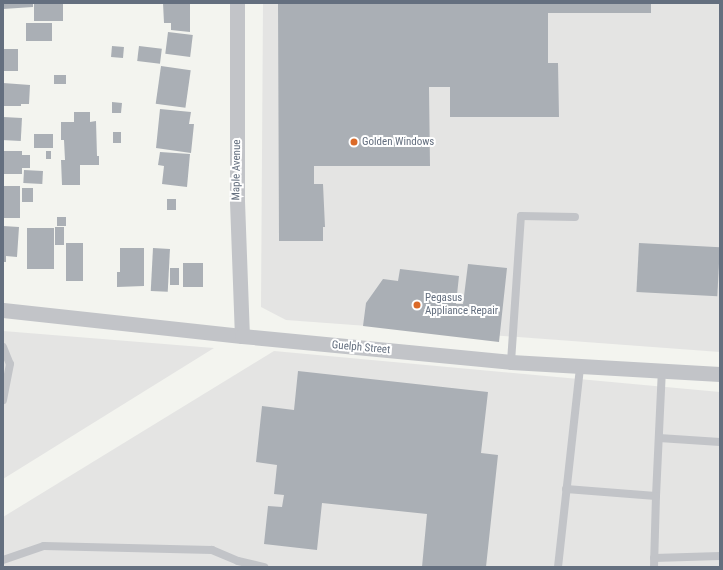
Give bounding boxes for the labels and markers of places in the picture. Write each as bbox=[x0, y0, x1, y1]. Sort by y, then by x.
place label: Golden Windows bbox=[362, 135, 434, 149]
marker: Golden Windows bbox=[349, 137, 359, 147]
place label: Pegasus Appliance Repair bbox=[425, 292, 498, 318]
marker: Pegasus Appliance Repair bbox=[412, 300, 422, 310]

